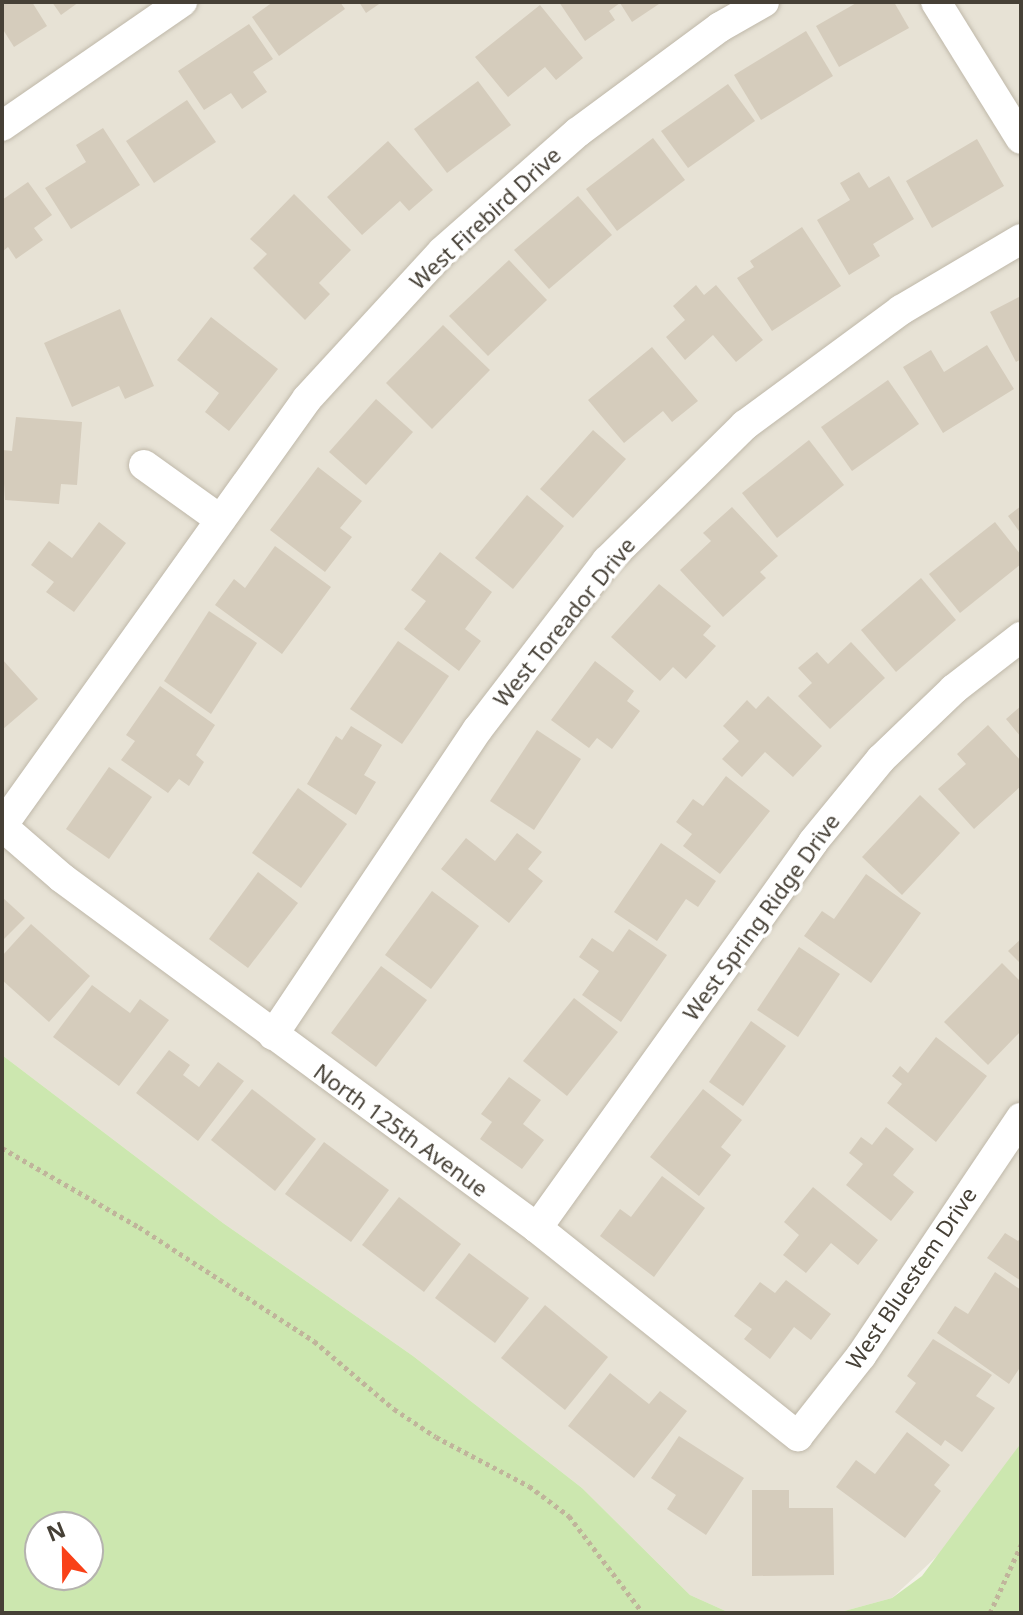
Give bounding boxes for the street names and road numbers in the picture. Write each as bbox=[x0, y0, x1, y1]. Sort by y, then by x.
street label: West Firebird Drive bbox=[404, 141, 566, 295]
street label: West Toreador Drive bbox=[488, 532, 640, 712]
street label: West Spring Ridge Drive bbox=[677, 809, 845, 1025]
street label: North 125th Avenue bbox=[309, 1058, 493, 1202]
street label: West Bluestem Drive bbox=[840, 1182, 982, 1374]

